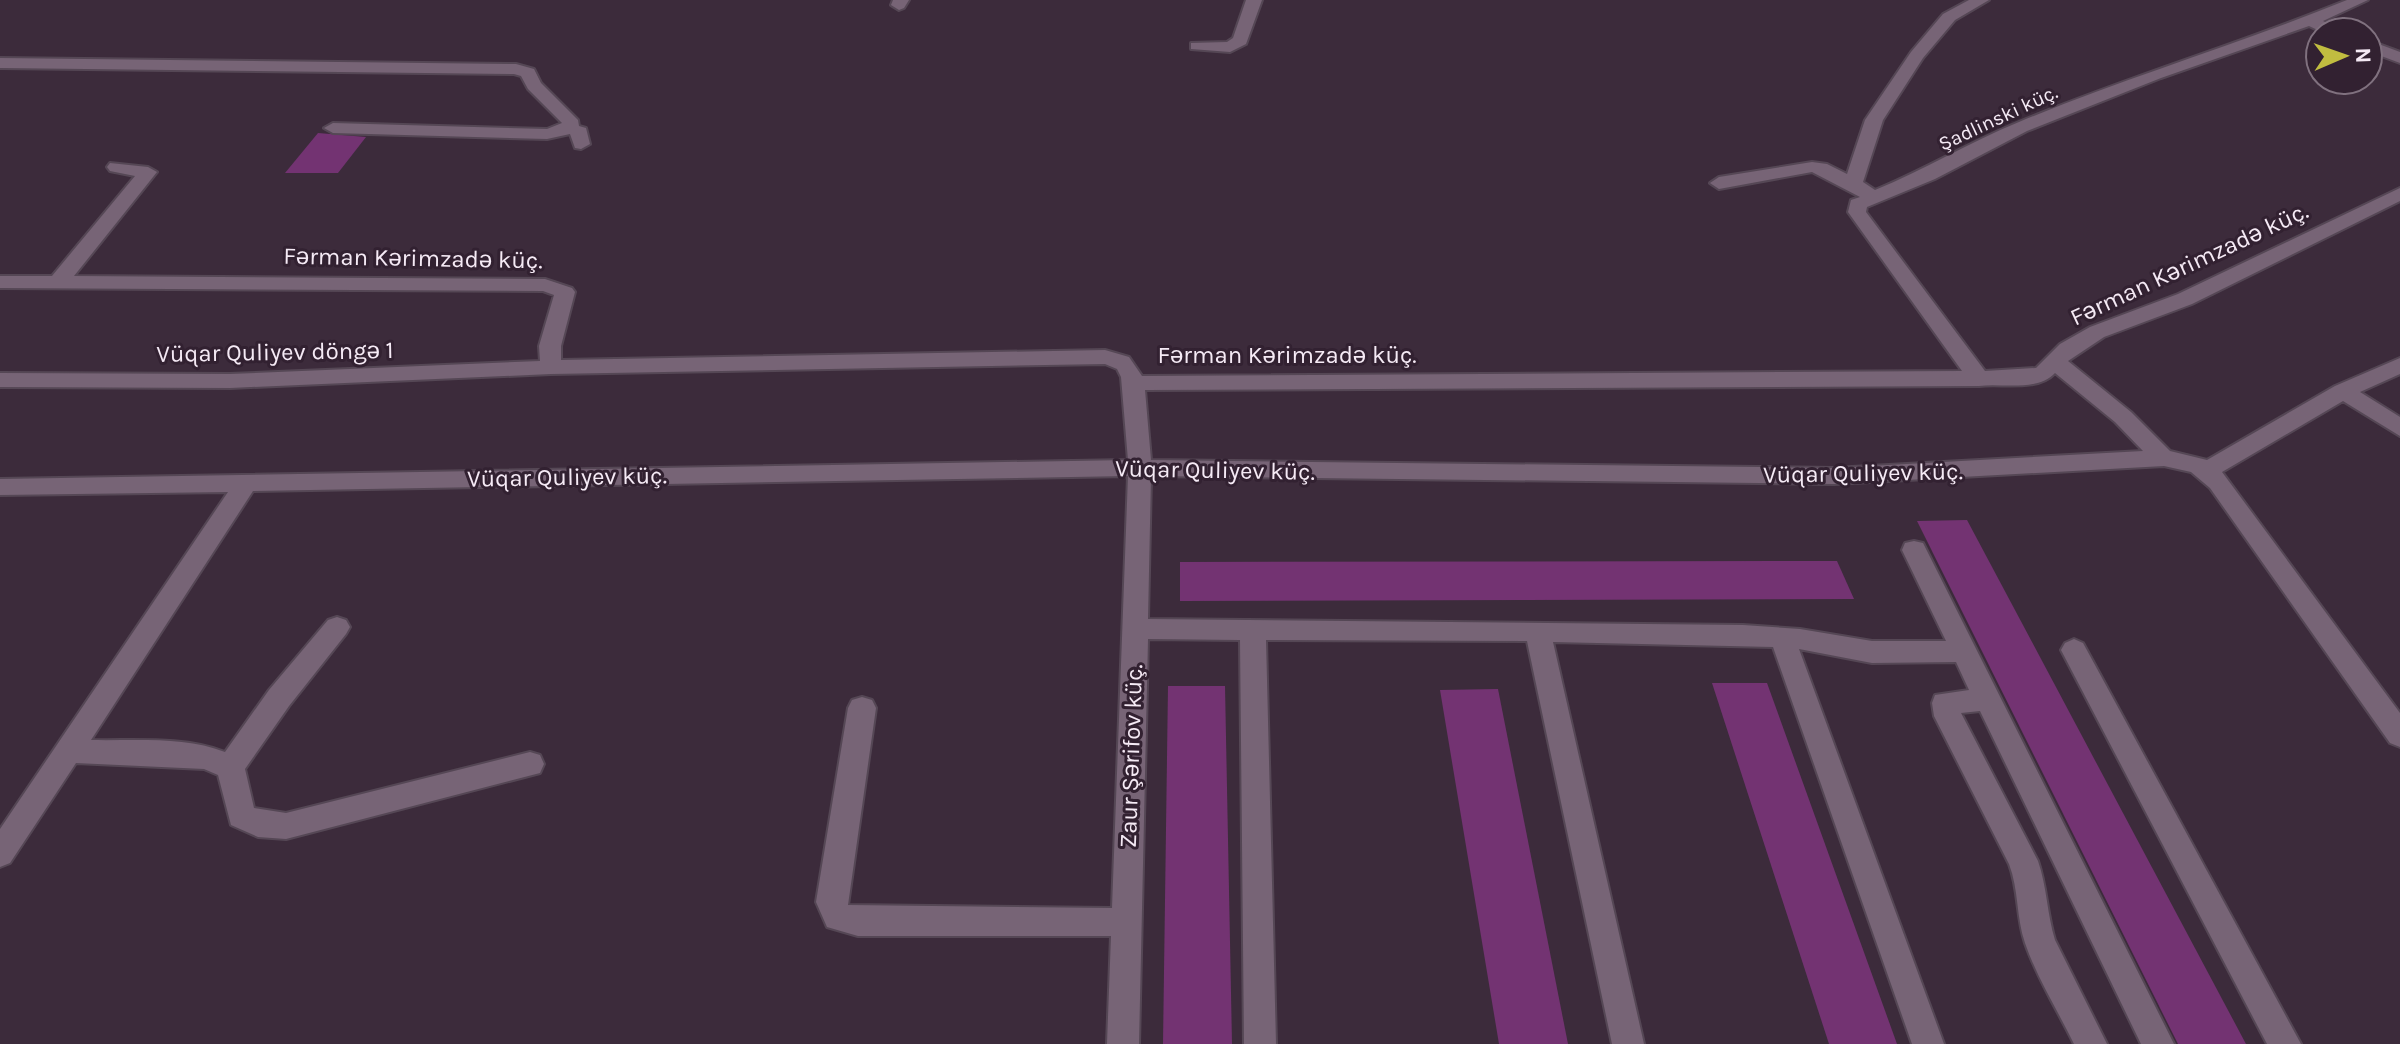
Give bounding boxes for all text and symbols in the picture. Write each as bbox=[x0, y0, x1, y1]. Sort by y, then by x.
north arrow bbox=[2304, 16, 2384, 96]
text: N bbox=[2350, 47, 2376, 64]
street label: Şadlinski küç. bbox=[1935, 80, 2061, 156]
street label: Fərman Kərimzadə küç. bbox=[2066, 197, 2312, 331]
street label: Fərman Kərimzadə küç. bbox=[283, 242, 543, 274]
street label: Vüqar Quliyev döngə 1 bbox=[156, 336, 394, 368]
street label: Fərman Kərimzadə küç. bbox=[1157, 341, 1417, 369]
street label: Vüqar Quliyev küç. bbox=[1115, 454, 1315, 486]
street label: Vüqar Quliyev küç. bbox=[1763, 457, 1963, 489]
street label: Vüqar Quliyev küç. bbox=[467, 461, 667, 493]
street label: Zaur Şərifov küç. bbox=[1114, 664, 1148, 848]

